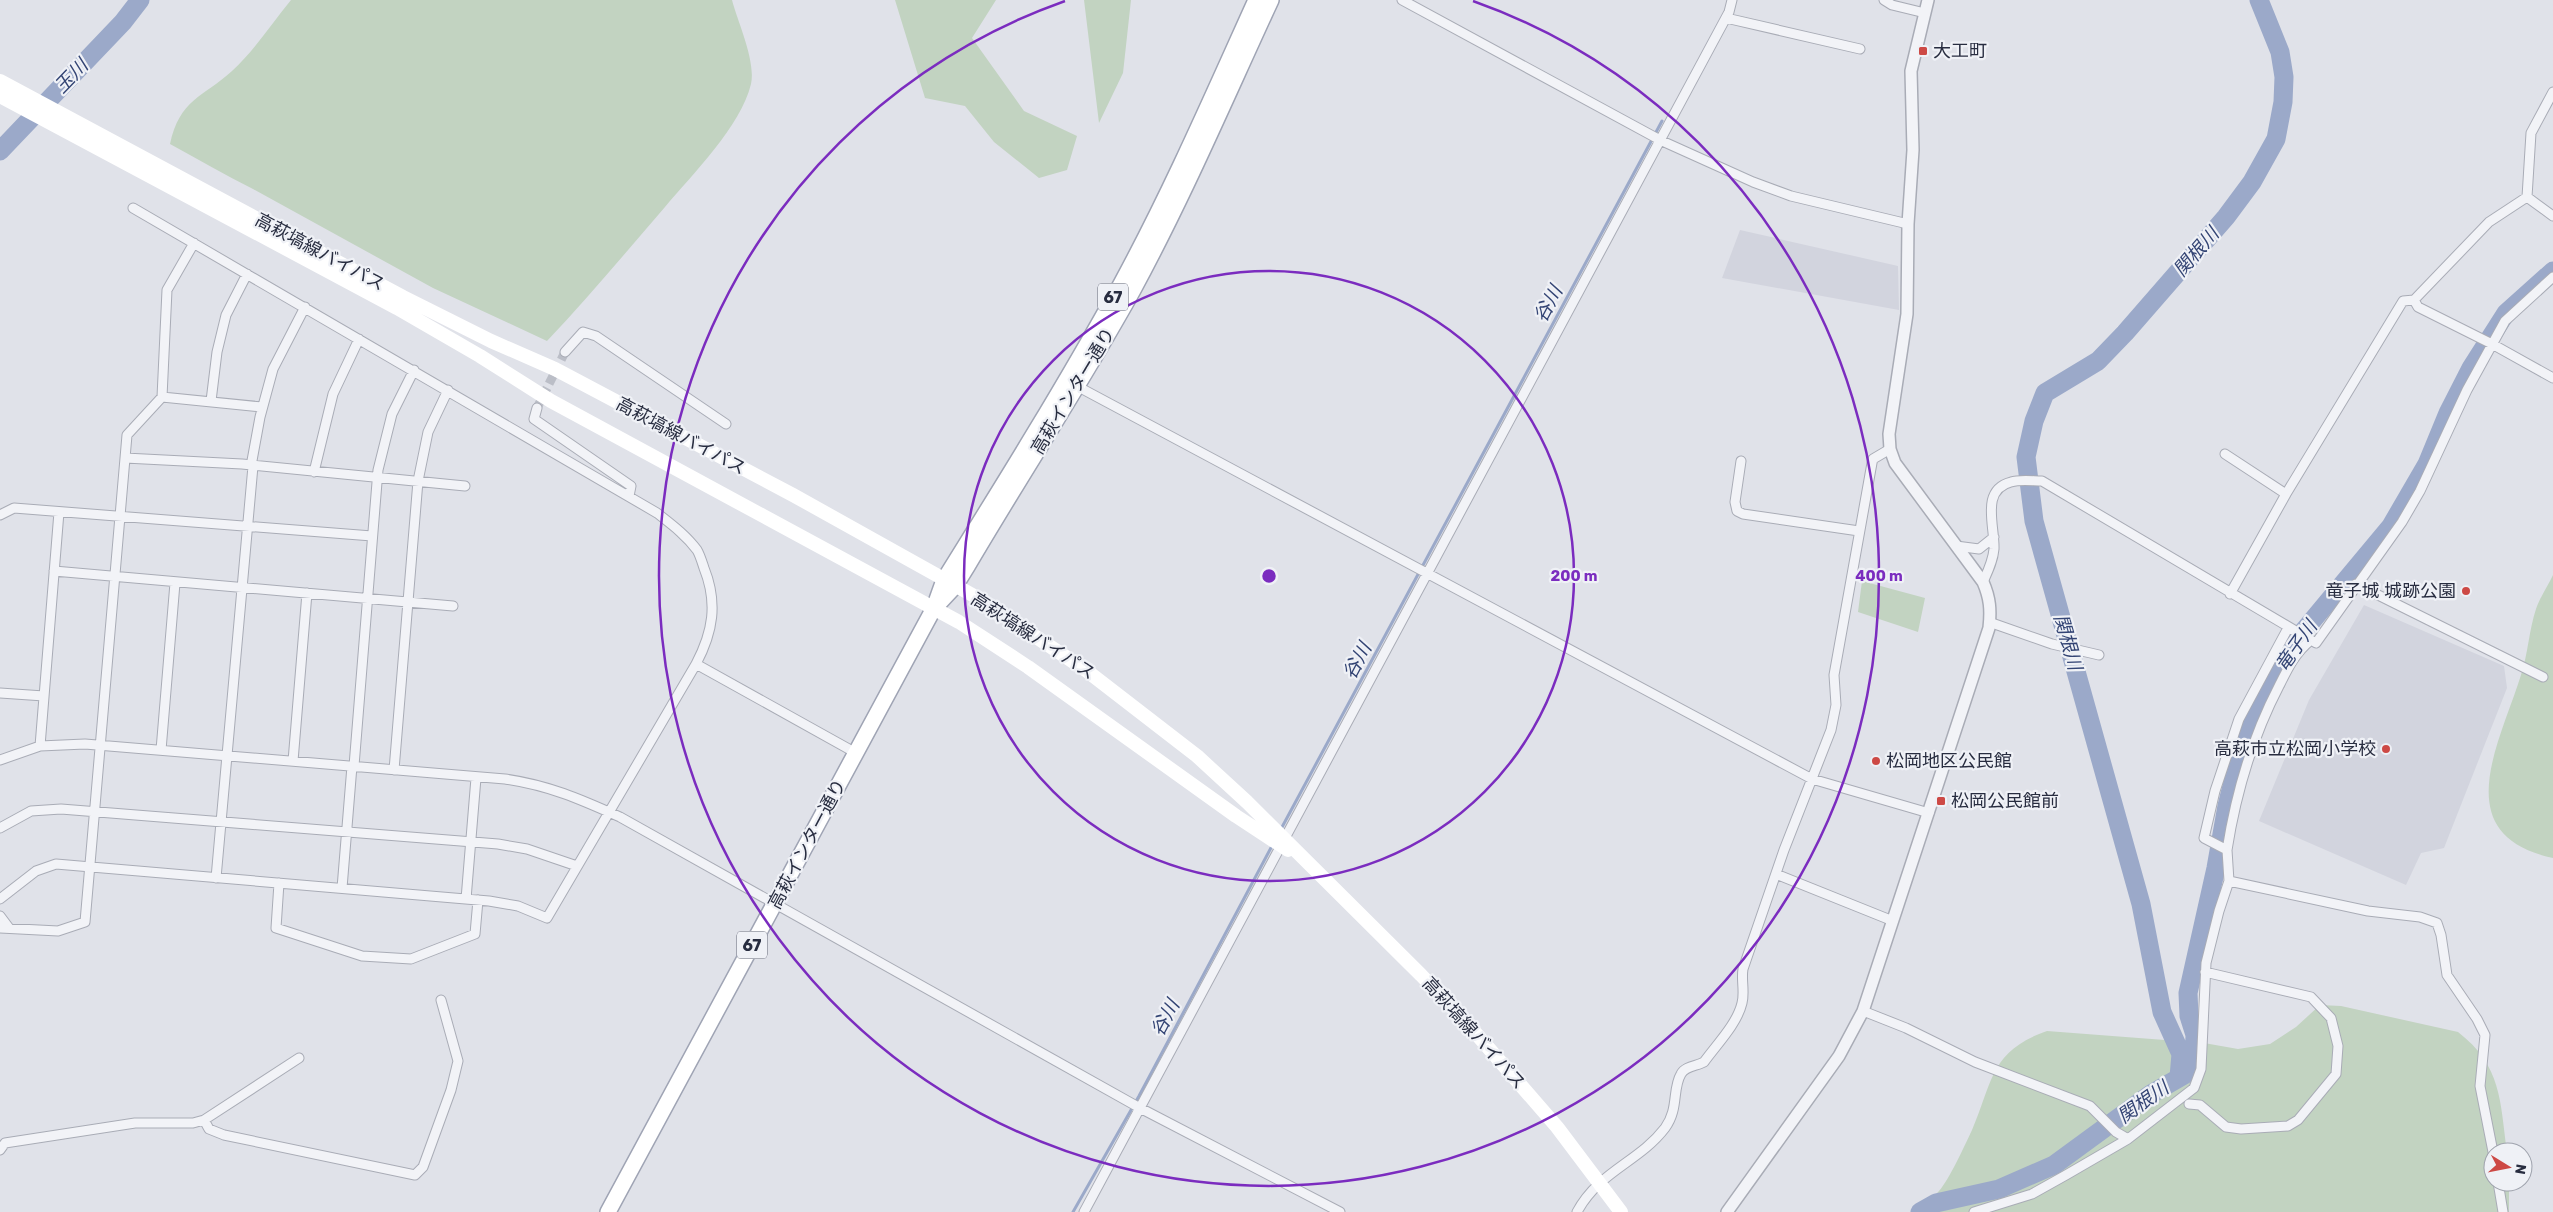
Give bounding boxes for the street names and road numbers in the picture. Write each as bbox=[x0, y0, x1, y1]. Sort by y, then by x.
street label: 高萩塙線バイパス bbox=[251, 209, 389, 295]
road number: 67 bbox=[1098, 284, 1128, 310]
street label: 高萩インター通り bbox=[1026, 324, 1120, 458]
street label: 高萩塙線バイパス bbox=[612, 393, 750, 479]
street label: 高萩塙線バイパス bbox=[967, 588, 1099, 684]
street label: 高萩インター通り bbox=[763, 775, 851, 913]
road number: 67 bbox=[737, 932, 767, 958]
street label: 高萩塙線バイパス bbox=[1418, 972, 1530, 1094]

